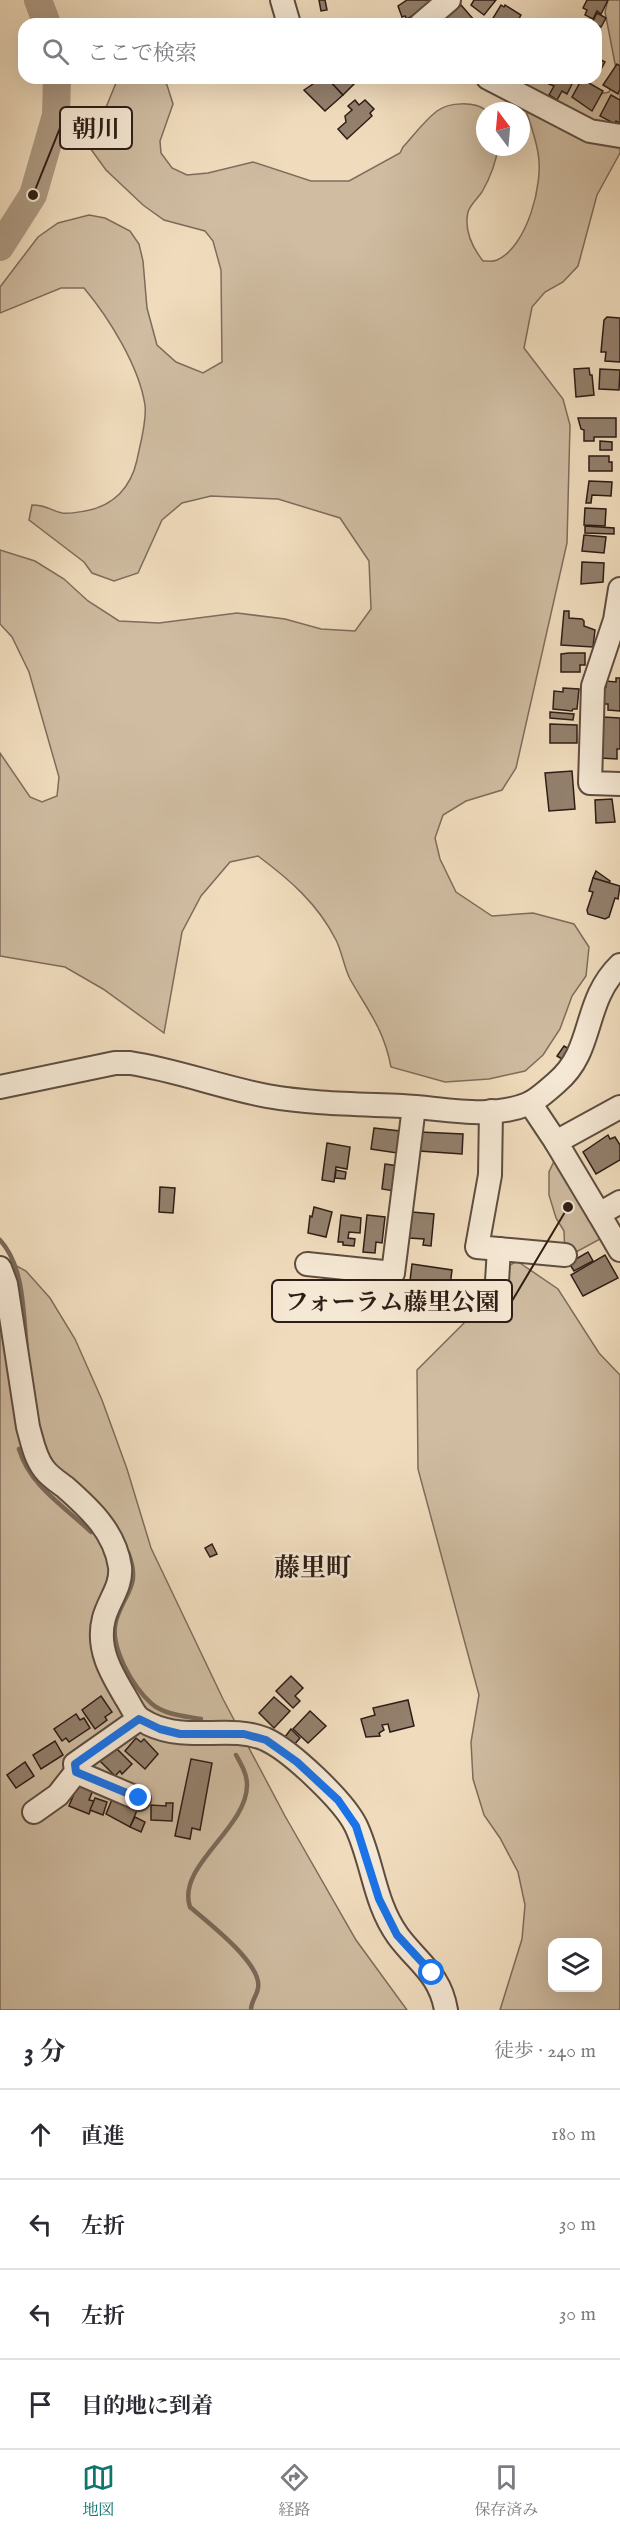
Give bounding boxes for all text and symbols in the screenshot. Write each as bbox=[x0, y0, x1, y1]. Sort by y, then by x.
search box bbox=[18, 18, 602, 84]
icon: search bbox=[39, 35, 72, 68]
text: ここで検索 bbox=[87, 40, 197, 68]
north arrow bbox=[476, 102, 530, 156]
callout: 朝川 bbox=[60, 107, 132, 149]
text: 朝川 bbox=[72, 115, 120, 146]
callout: フォーラム藤里公園 bbox=[272, 1280, 512, 1322]
text: フォーラム藤里公園 bbox=[285, 1288, 499, 1319]
district label: 藤里町 bbox=[274, 1552, 352, 1585]
route end bbox=[125, 1784, 151, 1810]
map controls bbox=[548, 1938, 602, 1992]
button: layers bbox=[548, 1938, 602, 1992]
route start bbox=[418, 1959, 444, 1985]
text: 3 分 bbox=[24, 2036, 65, 2069]
text: 徒歩 · 240 m bbox=[494, 2039, 596, 2064]
icon: ahead bbox=[24, 2118, 57, 2151]
text: 180 m bbox=[551, 2122, 596, 2147]
text: 直進 bbox=[81, 2123, 125, 2151]
icon: left bbox=[24, 2208, 57, 2241]
text: 30 m bbox=[559, 2212, 596, 2237]
text: 左折 bbox=[81, 2213, 125, 2241]
icon: left bbox=[24, 2298, 57, 2331]
text: 30 m bbox=[559, 2302, 596, 2327]
text: 左折 bbox=[81, 2303, 125, 2331]
icon: arrive bbox=[24, 2388, 57, 2421]
text: 目的地に到着 bbox=[81, 2393, 213, 2421]
tab: 地図 bbox=[82, 2461, 115, 2521]
tab: 経路 bbox=[278, 2461, 311, 2521]
tab: 保存済み bbox=[474, 2461, 538, 2521]

